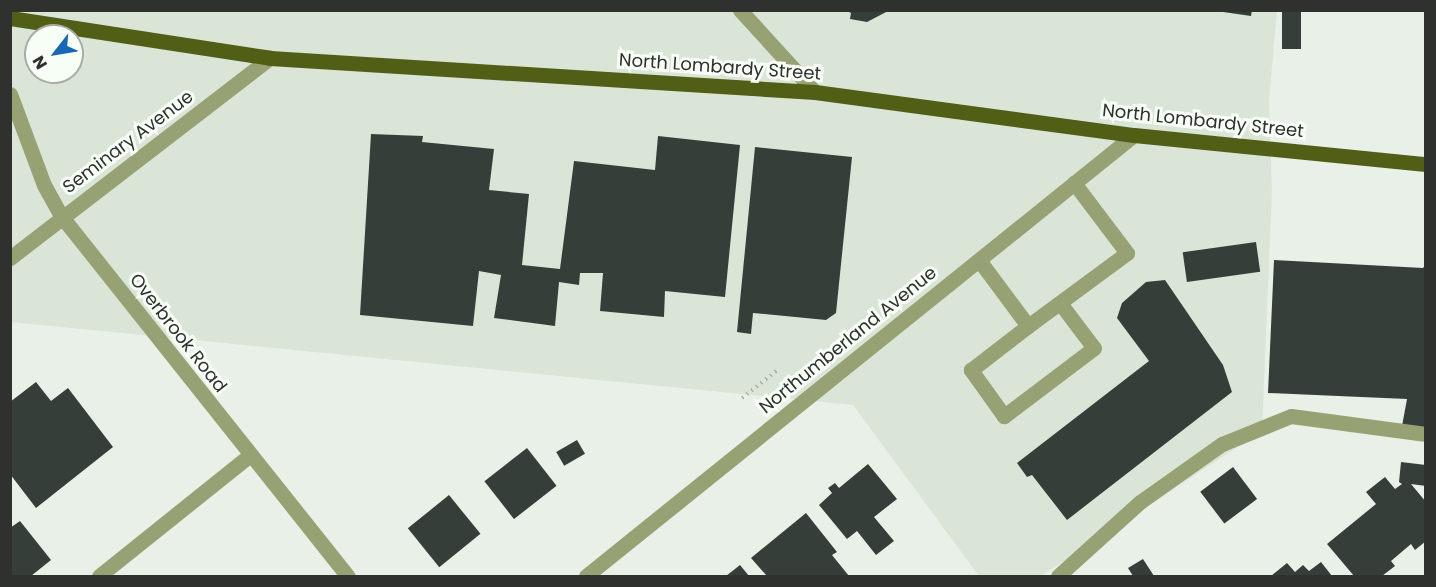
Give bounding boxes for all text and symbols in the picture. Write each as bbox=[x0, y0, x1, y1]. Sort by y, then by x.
north arrow bbox=[24, 24, 84, 84]
street label: North Lombardy Street bbox=[618, 49, 822, 85]
text: N bbox=[27, 51, 53, 74]
street label: Seminary Avenue bbox=[59, 86, 197, 198]
street label: North Lombardy Street bbox=[1101, 100, 1305, 142]
street label: Northumberland Avenue bbox=[755, 262, 941, 418]
street label: Overbrook Road bbox=[125, 269, 231, 397]

